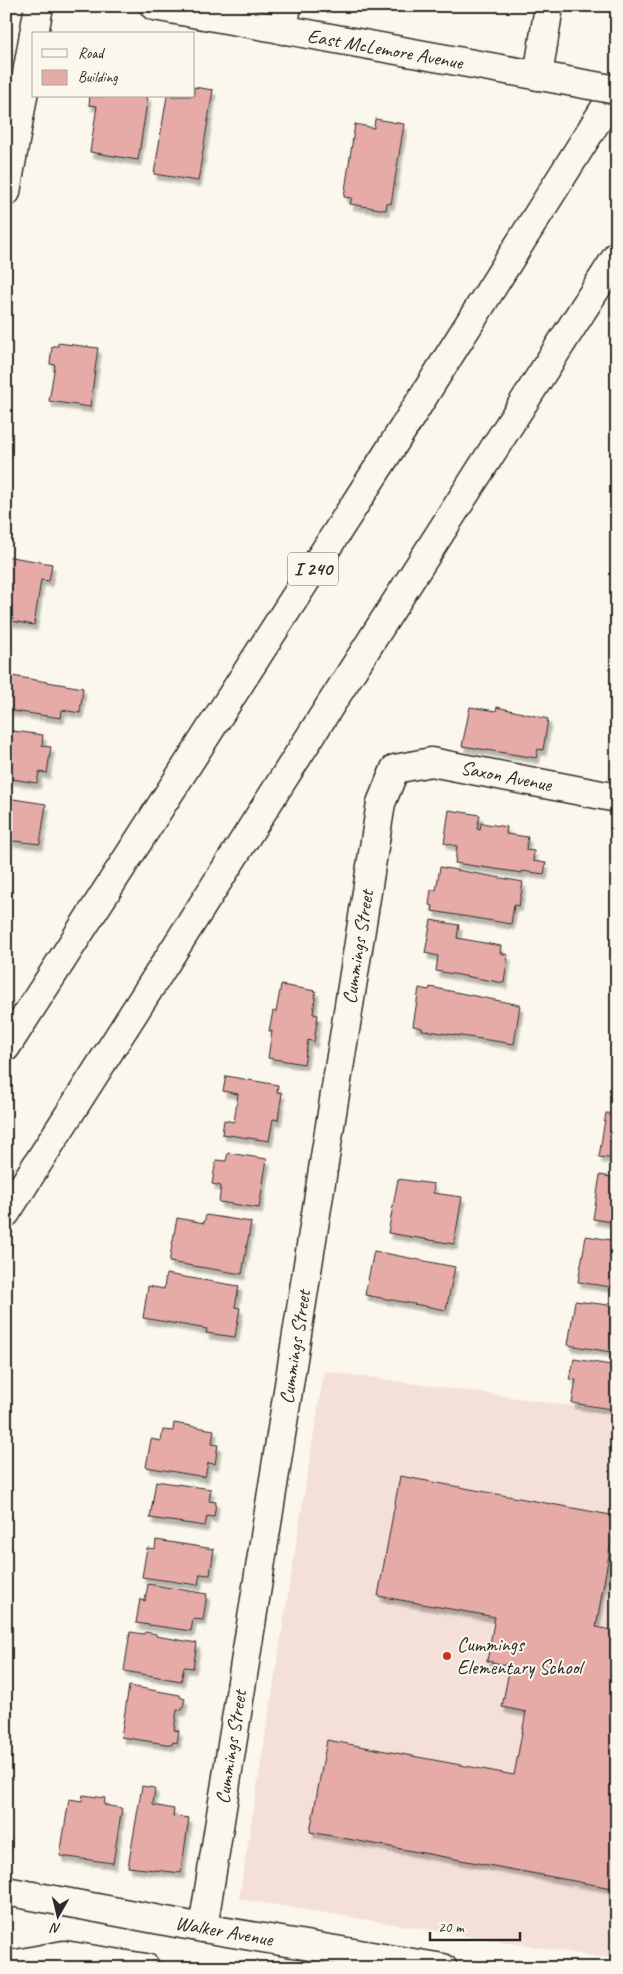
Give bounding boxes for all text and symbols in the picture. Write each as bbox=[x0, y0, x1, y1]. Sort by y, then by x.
street label: East McLemore Avenue bbox=[305, 23, 466, 75]
legend bbox=[32, 32, 195, 98]
text: Road bbox=[78, 44, 105, 63]
text: Building bbox=[78, 68, 118, 87]
road number: I 240 bbox=[288, 552, 338, 586]
street label: Saxon Avenue bbox=[459, 755, 555, 797]
street label: Cummings Street bbox=[337, 886, 380, 1006]
street label: Cummings Street bbox=[274, 1286, 317, 1406]
place label: Cummings Elementary School bbox=[457, 1632, 585, 1680]
marker: Cummings Elementary School bbox=[441, 1650, 453, 1662]
street label: Cummings Street bbox=[210, 1686, 253, 1806]
north arrow bbox=[32, 1892, 82, 1942]
scale bar bbox=[430, 1909, 520, 1941]
street label: Walker Avenue bbox=[173, 1910, 276, 1952]
text: 20 m bbox=[438, 1918, 465, 1937]
text: N bbox=[48, 1919, 62, 1937]

